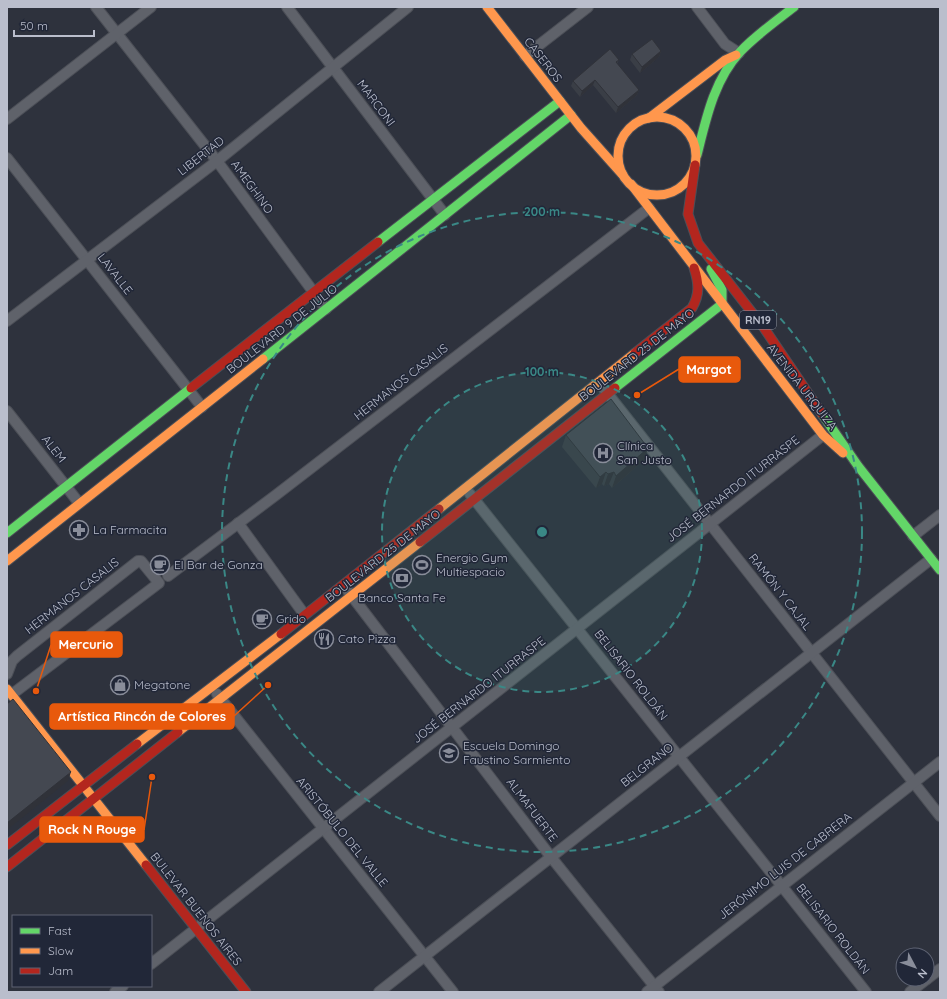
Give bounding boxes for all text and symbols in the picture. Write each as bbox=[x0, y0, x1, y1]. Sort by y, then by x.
scale bar bbox=[14, 12, 94, 38]
text: 50 m bbox=[20, 18, 48, 33]
street label: CASEROS bbox=[521, 34, 566, 85]
street label: MARCONI bbox=[354, 76, 399, 129]
street label: LIBERTAD bbox=[174, 133, 227, 178]
street label: AMEGHINO bbox=[228, 157, 277, 216]
text: 200 m bbox=[524, 204, 560, 219]
street label: LAVALLE bbox=[95, 250, 136, 297]
street label: BOULEVARD 9 DE JULIO bbox=[223, 281, 340, 377]
street label: BOULEVARD 25 DE MAYO bbox=[576, 305, 697, 404]
road number: RN19 bbox=[740, 311, 776, 329]
street label: HERMANOS CASALIS bbox=[351, 340, 451, 423]
street label: AVENIDA URQUIZA bbox=[764, 340, 841, 433]
callout: Margot bbox=[679, 357, 740, 382]
text: Margot bbox=[686, 361, 732, 377]
text: 100 m bbox=[525, 364, 559, 379]
street label: ALEM bbox=[39, 432, 70, 465]
street label: JOSÉ BERNARDO ITURRASPE bbox=[663, 432, 802, 545]
place label: Clínica San Justo bbox=[617, 438, 672, 467]
hospital icon: Clínica San Justo bbox=[592, 442, 614, 464]
street label: BOULEVARD 25 DE MAYO bbox=[322, 506, 443, 605]
pharmacy icon: La Farmacita bbox=[68, 519, 90, 541]
place label: La Farmacita bbox=[93, 522, 167, 537]
centre of rings bbox=[535, 525, 549, 539]
place label: Energio Gym Multiespacio bbox=[436, 550, 508, 579]
street label: RAMÓN Y CAJAL bbox=[746, 550, 815, 634]
street label: HERMANOS CASALIS bbox=[22, 554, 122, 637]
cafe icon: El Bar de Gonza bbox=[149, 554, 171, 576]
sports icon: Energio Gym Multiespacio bbox=[411, 554, 433, 576]
place label: El Bar de Gonza bbox=[174, 557, 263, 572]
bank icon: Banco Santa Fe bbox=[391, 567, 413, 589]
place label: Banco Santa Fe bbox=[358, 590, 446, 605]
cafe icon: Grido bbox=[251, 608, 273, 630]
place label: Grido bbox=[276, 611, 306, 626]
street label: BELISARIO ROLDÁN bbox=[591, 626, 671, 723]
restaurant icon: Cato Pizza bbox=[313, 628, 335, 650]
place label: Cato Pizza bbox=[338, 631, 396, 646]
callout: Mercurio bbox=[51, 632, 122, 657]
street label: JOSÉ BERNARDO ITURRASPE bbox=[409, 633, 548, 746]
text: Mercurio bbox=[59, 636, 113, 652]
shop icon: Megatone bbox=[109, 674, 131, 696]
place label: Megatone bbox=[134, 677, 191, 692]
callout: Artística Rincón de Colores bbox=[50, 704, 234, 729]
text: Artística Rincón de Colores bbox=[58, 708, 226, 724]
place label: Escuela Domingo Faustino Sarmiento bbox=[463, 738, 570, 767]
street label: BELGRANO bbox=[617, 739, 676, 790]
school or university icon: Escuela Domingo Faustino Sarmiento bbox=[438, 742, 460, 764]
street label: ARISTÓBULO DEL VALLE bbox=[293, 774, 391, 890]
street label: ALMAFUERTE bbox=[504, 775, 561, 845]
street label: JERÓNIMO LUIS DE CABRERA bbox=[715, 809, 855, 922]
callout: Rock N Rouge bbox=[40, 817, 144, 842]
text: Rock N Rouge bbox=[48, 821, 136, 837]
street label: BULEVAR BUENOS AIRES bbox=[147, 849, 245, 969]
street label: BELISARIO ROLDÁN bbox=[793, 880, 873, 977]
legend bbox=[12, 915, 152, 987]
text: Fast bbox=[48, 923, 72, 938]
text: Slow bbox=[48, 943, 74, 958]
north arrow bbox=[895, 947, 935, 987]
text: Jam bbox=[48, 963, 73, 978]
text: N bbox=[915, 966, 930, 981]

